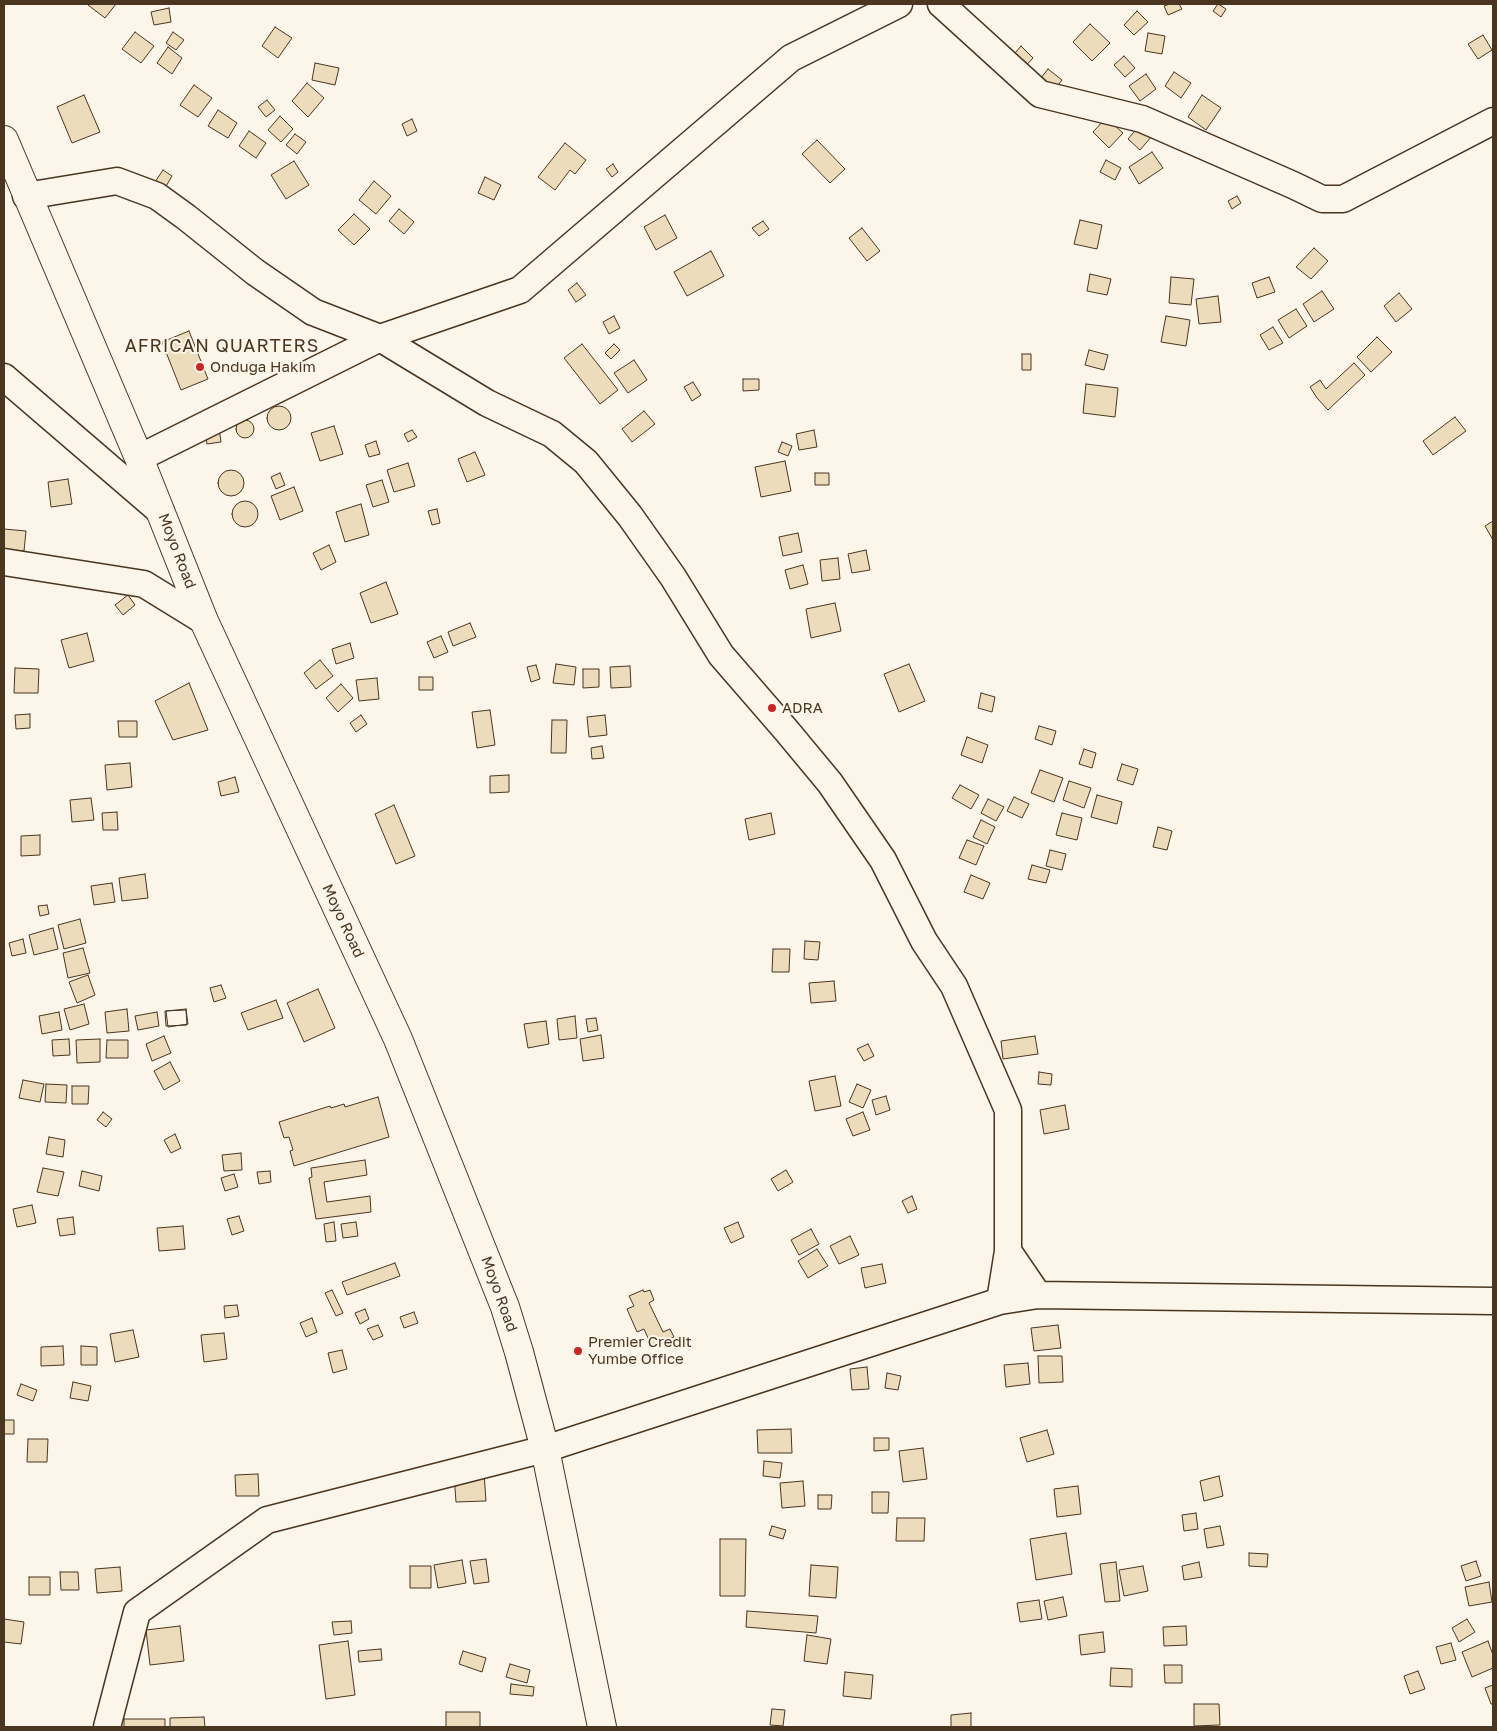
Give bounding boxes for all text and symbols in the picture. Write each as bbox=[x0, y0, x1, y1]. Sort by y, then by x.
district label: AFRICAN QUARTERS bbox=[123, 335, 321, 357]
place label: Onduga Hakim bbox=[210, 358, 316, 376]
marker: Onduga Hakim bbox=[194, 361, 206, 373]
street label: Moyo Road bbox=[154, 511, 200, 591]
place label: ADRA bbox=[782, 699, 823, 717]
marker: ADRA bbox=[766, 702, 778, 714]
street label: Moyo Road bbox=[318, 881, 368, 961]
street label: Moyo Road bbox=[477, 1254, 521, 1334]
place label: Premier Credit Yumbe Office bbox=[588, 1333, 692, 1368]
marker: Premier Credit Yumbe Office bbox=[572, 1345, 584, 1357]

